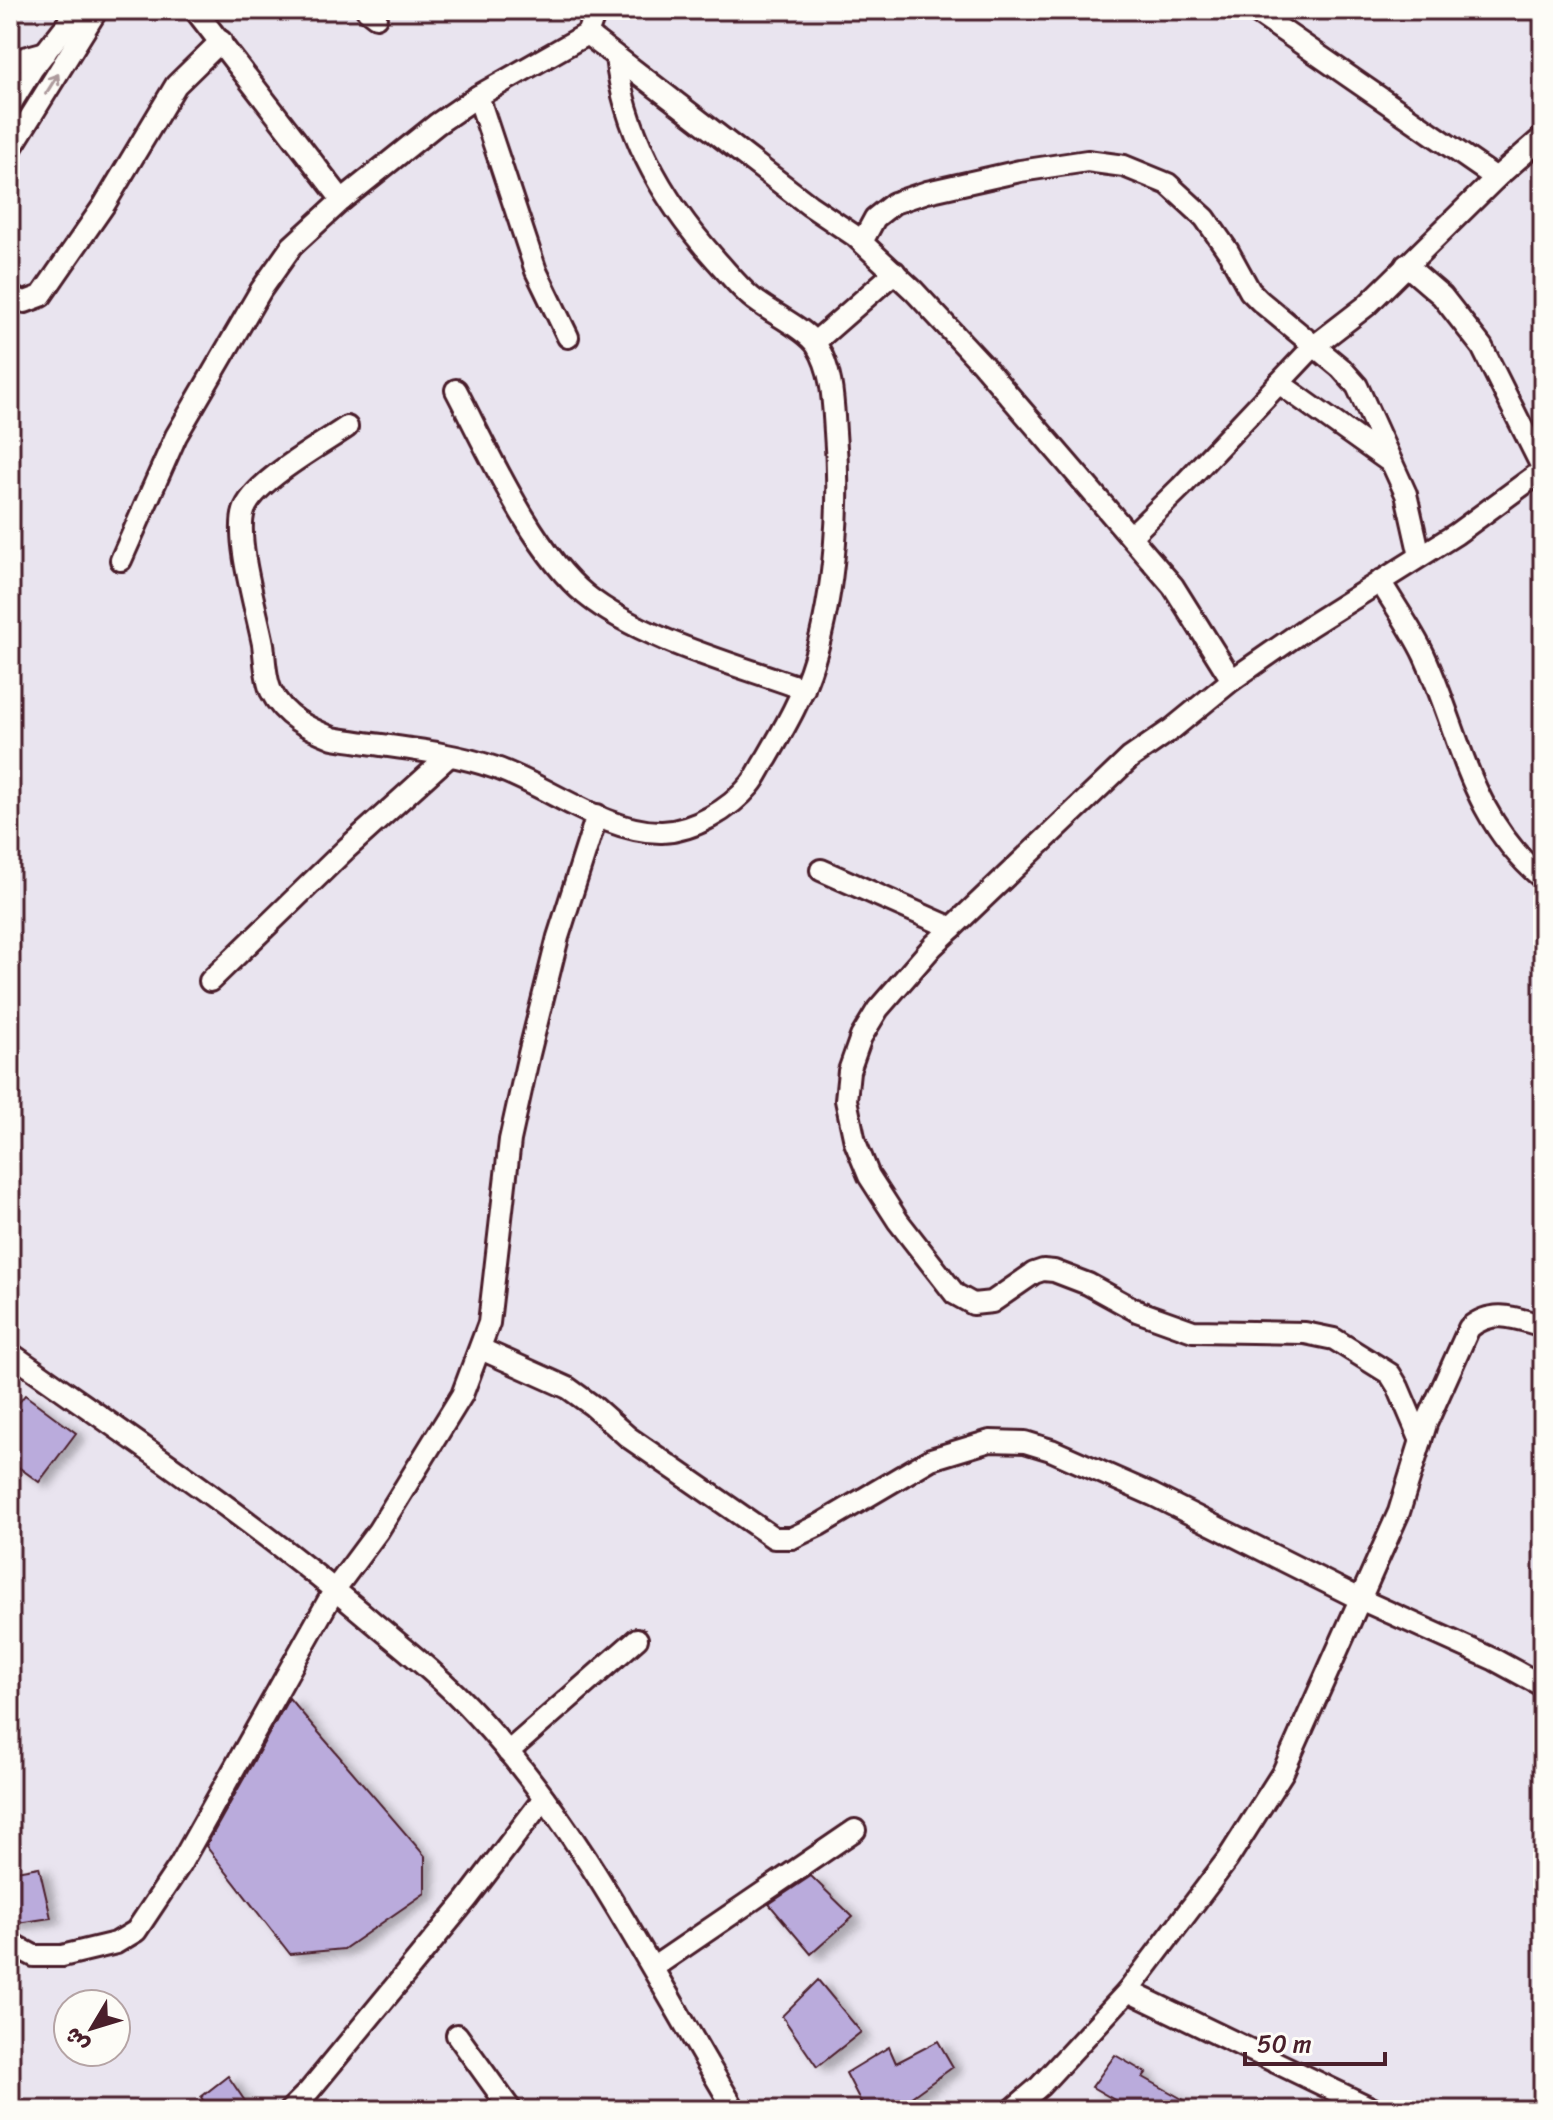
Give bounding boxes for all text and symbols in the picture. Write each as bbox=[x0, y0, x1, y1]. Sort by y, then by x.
one-way arrow bbox=[43, 74, 60, 96]
north arrow bbox=[52, 1988, 132, 2068]
scale bar bbox=[1245, 2016, 1385, 2066]
text: ش bbox=[54, 2018, 99, 2062]
text: 50 m bbox=[1257, 2023, 1312, 2065]

